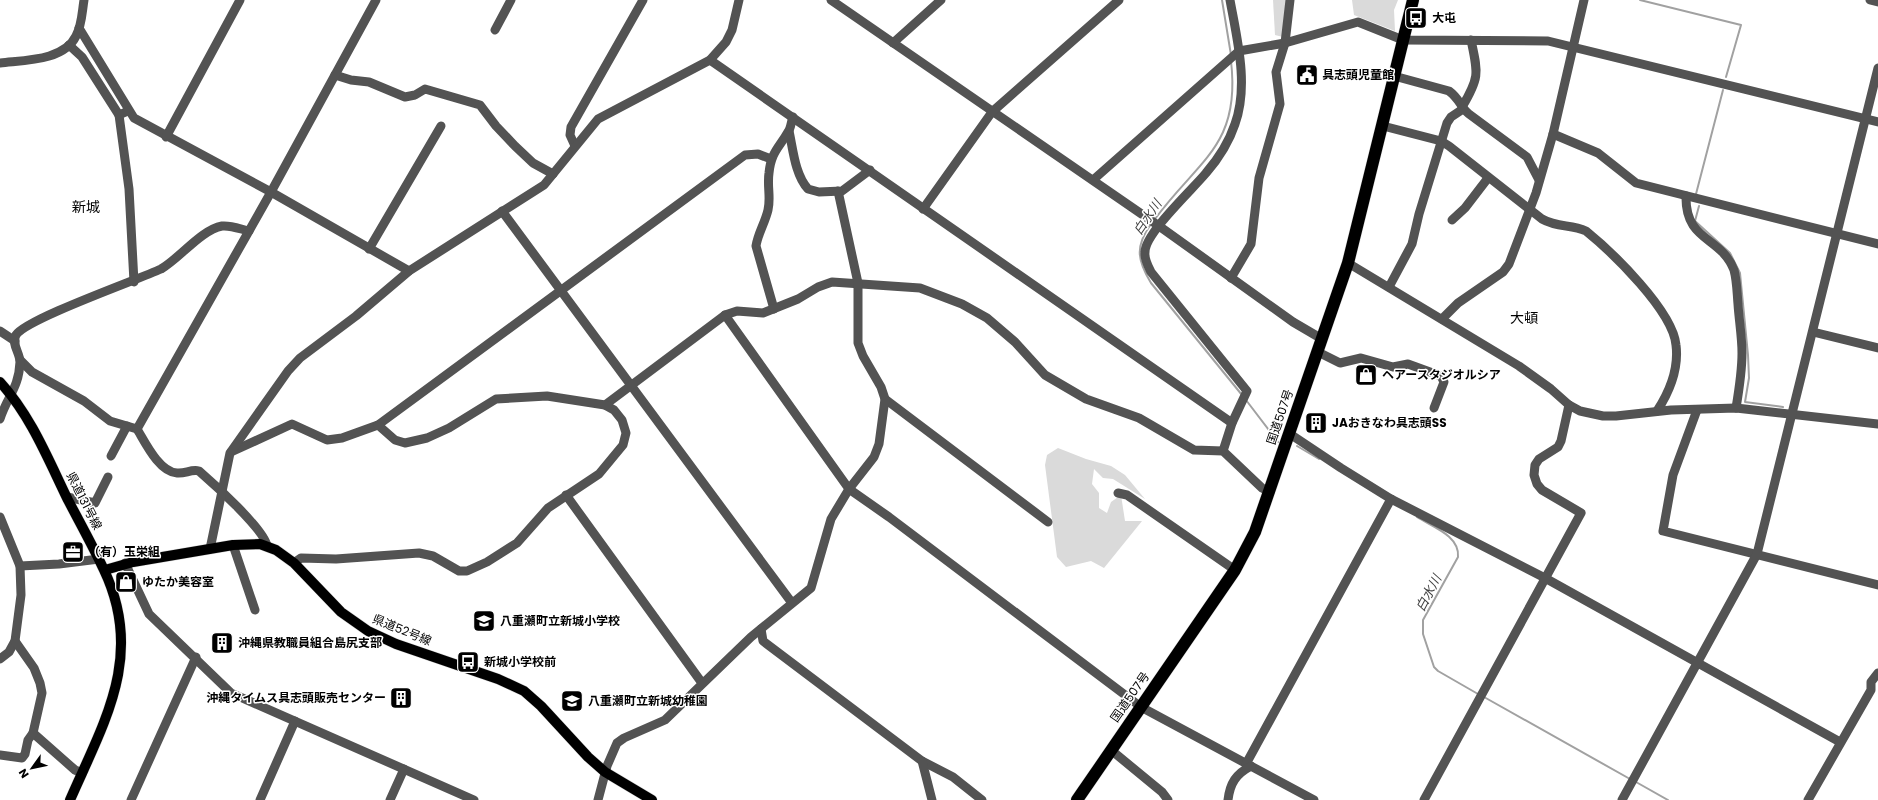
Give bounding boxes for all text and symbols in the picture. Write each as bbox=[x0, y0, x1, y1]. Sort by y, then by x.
bus stop icon: 大屯 bbox=[1403, 5, 1429, 31]
place label: 大屯 bbox=[1432, 9, 1456, 26]
public building icon: 具志頭児童館 bbox=[1294, 62, 1320, 88]
place label: 具志頭児童館 bbox=[1322, 66, 1394, 83]
water label: 白水川 bbox=[1129, 194, 1167, 239]
district label: 新城 bbox=[72, 197, 100, 217]
district label: 大頓 bbox=[1510, 308, 1538, 328]
shop icon: ヘアースタジオルシア bbox=[1353, 362, 1379, 388]
place label: ヘアースタジオルシア bbox=[1382, 366, 1501, 383]
street label: 国道507号 bbox=[1262, 387, 1297, 447]
building icon: JAおきなわ具志頭SS bbox=[1303, 410, 1329, 436]
place label: JAおきなわ具志頭SS bbox=[1332, 414, 1447, 431]
street label: 県道131号線 bbox=[63, 469, 106, 533]
office icon: （有）玉栄組 bbox=[60, 539, 86, 565]
place label: （有）玉栄組 bbox=[88, 543, 160, 560]
shop icon: ゆたか美容室 bbox=[113, 569, 139, 595]
water label: 白水川 bbox=[1411, 570, 1447, 615]
place label: ゆたか美容室 bbox=[142, 573, 214, 590]
school or university icon: 八重瀬町立新城小学校 bbox=[471, 608, 497, 634]
street label: 県道52号線 bbox=[370, 610, 434, 649]
place label: 八重瀬町立新城小学校 bbox=[500, 612, 620, 629]
building icon: 沖縄県教職員組合島尻支部 bbox=[209, 630, 235, 656]
place label: 沖縄県教職員組合島尻支部 bbox=[238, 634, 382, 651]
bus stop icon: 新城小学校前 bbox=[455, 649, 481, 675]
place label: 新城小学校前 bbox=[484, 653, 556, 670]
street label: 国道507号 bbox=[1106, 668, 1153, 725]
building icon: 沖縄タイムス具志頭販売センター bbox=[388, 685, 414, 711]
school or university icon: 八重瀬町立新城幼稚園 bbox=[559, 688, 585, 714]
place label: 沖縄タイムス具志頭販売センター bbox=[206, 689, 386, 706]
place label: 八重瀬町立新城幼稚園 bbox=[588, 692, 708, 709]
north arrow bbox=[12, 748, 52, 788]
text: N bbox=[15, 766, 33, 781]

